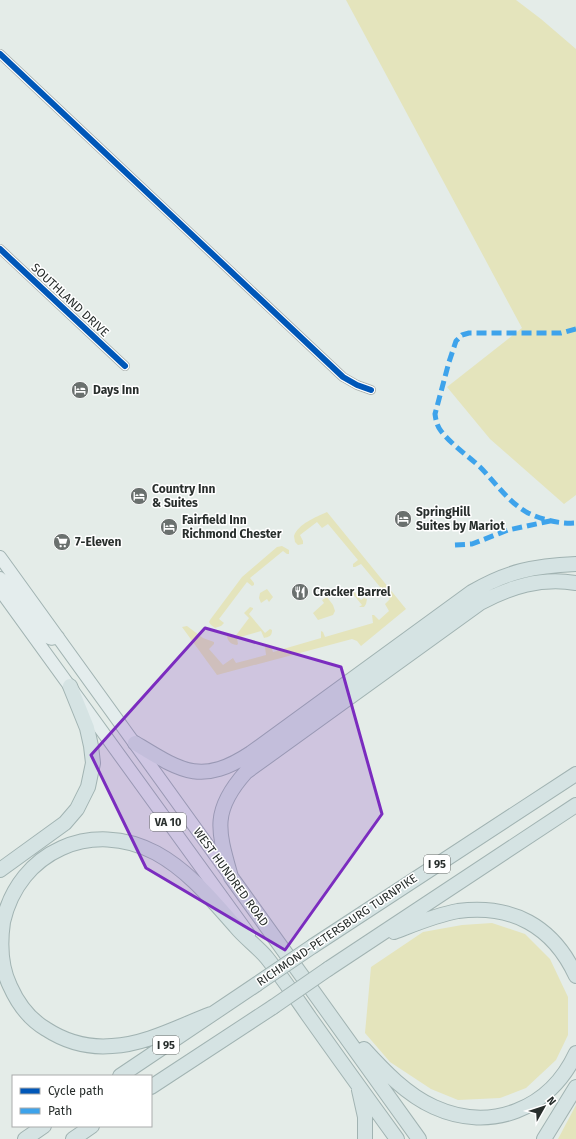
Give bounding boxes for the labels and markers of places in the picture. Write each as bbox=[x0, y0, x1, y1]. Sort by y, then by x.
hotel icon: Days Inn bbox=[70, 380, 90, 400]
place label: Days Inn bbox=[93, 383, 139, 397]
place label: Country Inn & Suites bbox=[152, 482, 215, 510]
hotel icon: Country Inn & Suites bbox=[129, 486, 149, 506]
place label: SpringHill Suites by Mariot bbox=[416, 505, 505, 533]
hotel icon: SpringHill Suites by Mariot bbox=[393, 509, 413, 529]
place label: Fairfield Inn Richmond Chester bbox=[182, 513, 282, 541]
hotel icon: Fairfield Inn Richmond Chester bbox=[159, 517, 179, 537]
supermarket icon: 7-Eleven bbox=[52, 532, 72, 552]
place label: 7-Eleven bbox=[75, 535, 121, 549]
restaurant icon: Cracker Barrel bbox=[290, 582, 310, 602]
place label: Cracker Barrel bbox=[313, 585, 391, 599]

